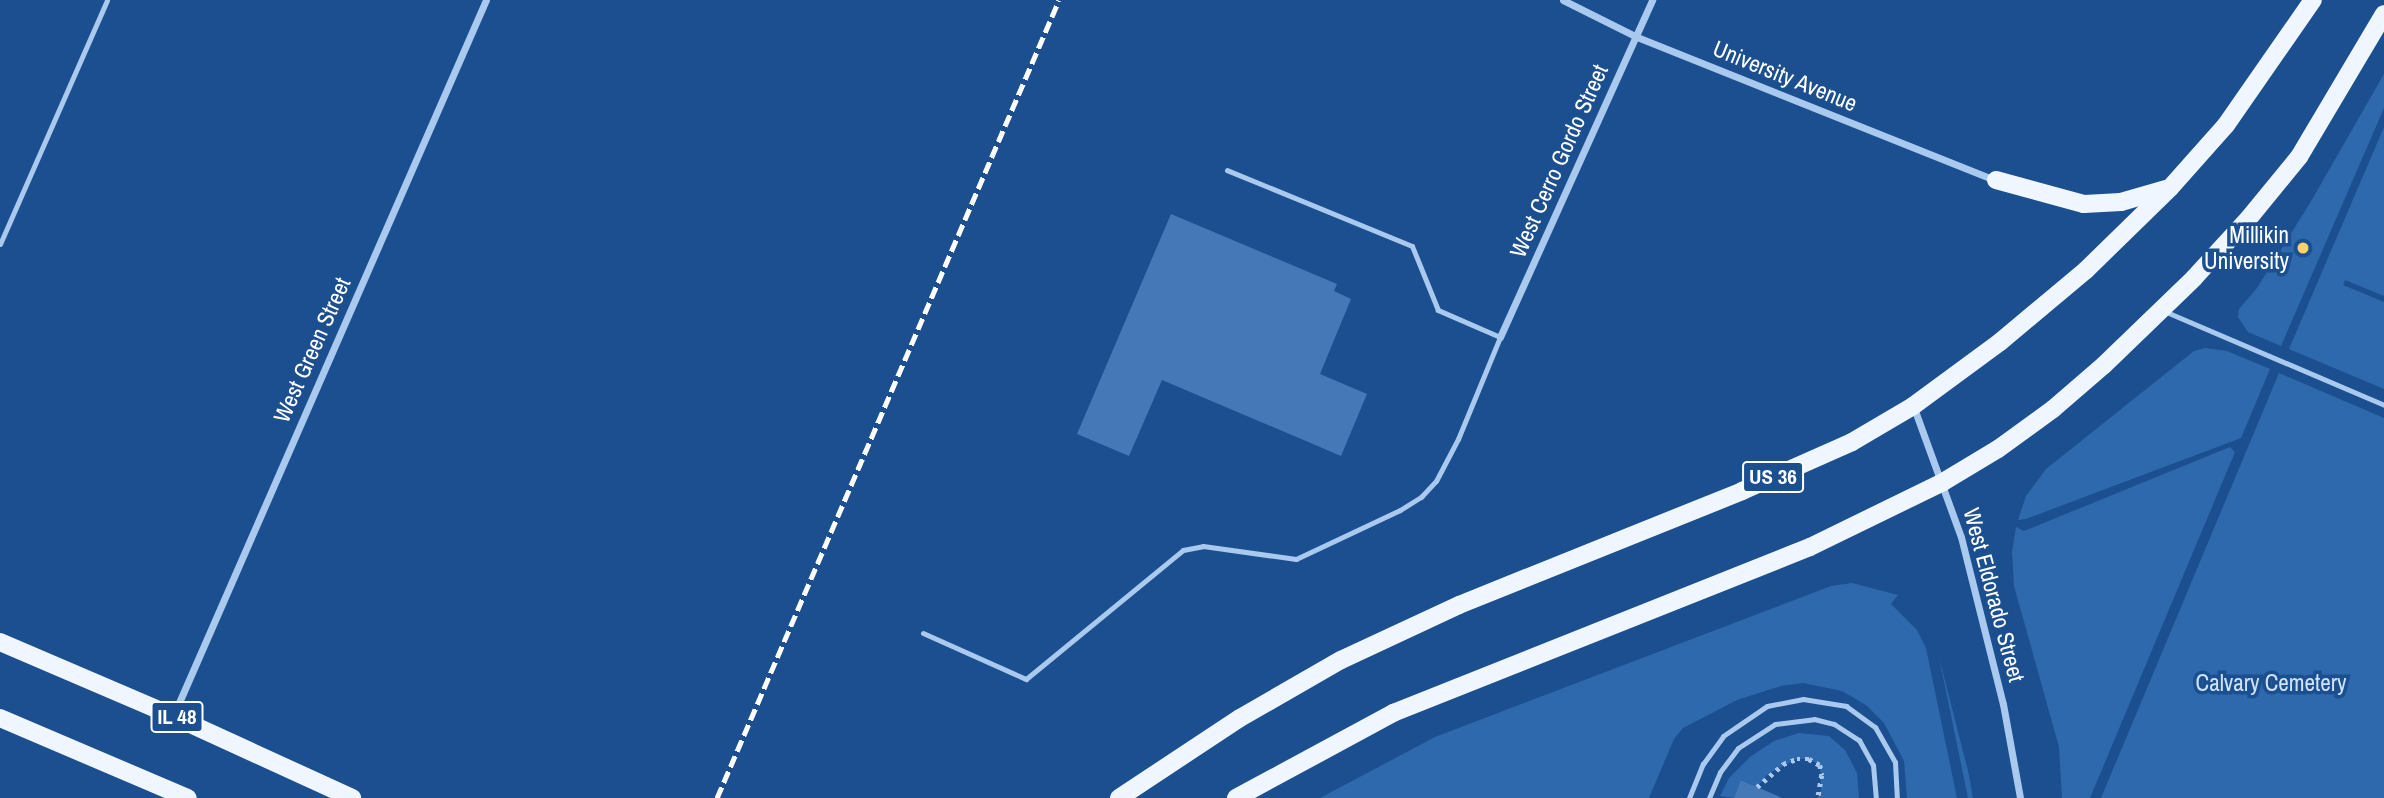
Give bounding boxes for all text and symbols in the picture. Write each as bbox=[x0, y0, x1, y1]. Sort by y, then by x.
street label: University Avenue bbox=[1709, 34, 1861, 118]
street label: West Cerro Gordo Street bbox=[1504, 60, 1614, 262]
place label: Millikin University bbox=[2204, 221, 2289, 275]
marker: Millikin University bbox=[2295, 240, 2311, 256]
street label: West Green Street bbox=[268, 273, 356, 427]
road number: US 36 bbox=[1742, 460, 1804, 494]
street label: West Eldorado Street bbox=[1958, 505, 2030, 685]
park label: Calvary Cemetery bbox=[2196, 669, 2346, 697]
road number: IL 48 bbox=[149, 700, 205, 734]

